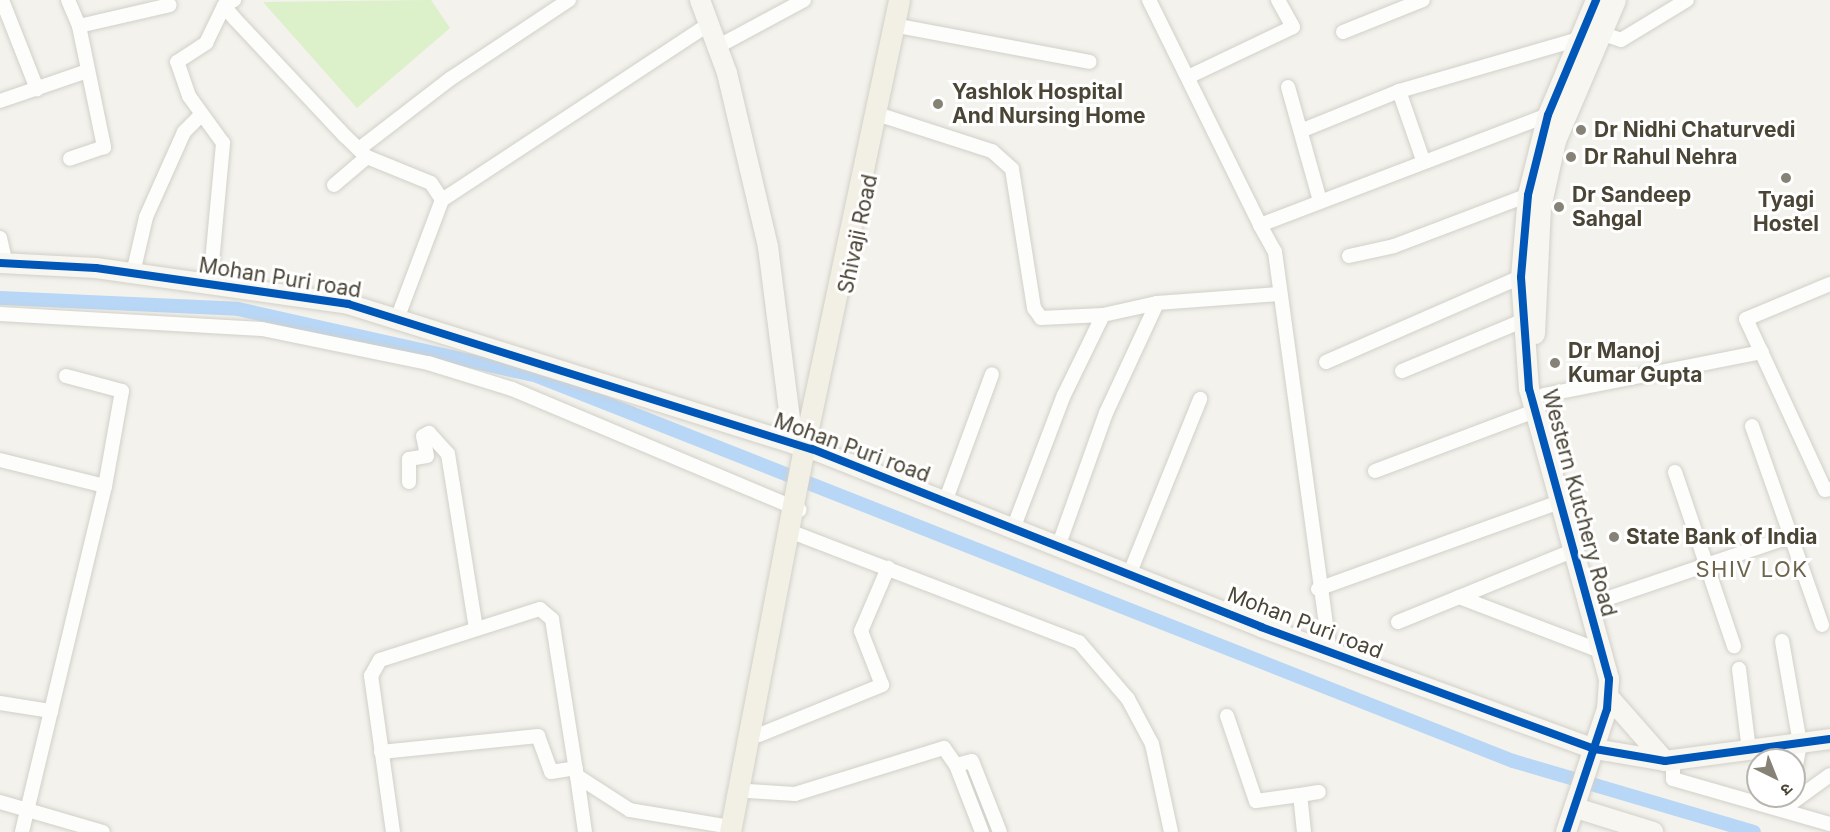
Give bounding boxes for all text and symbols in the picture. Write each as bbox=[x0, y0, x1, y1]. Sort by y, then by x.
place label: Yashlok Hospital And Nursing Home bbox=[952, 79, 1146, 129]
marker: Yashlok Hospital And Nursing Home bbox=[929, 95, 947, 113]
place label: Dr Nidhi Chaturvedi bbox=[1594, 117, 1795, 143]
marker: Dr Nidhi Chaturvedi bbox=[1572, 121, 1590, 139]
place label: Dr Rahul Nehra bbox=[1584, 144, 1737, 170]
marker: Dr Rahul Nehra bbox=[1562, 148, 1580, 166]
marker: Tyagi Hostel bbox=[1779, 171, 1793, 185]
street label: Shivaji Road bbox=[833, 172, 883, 296]
place label: Dr Sandeep Sahgal bbox=[1572, 182, 1691, 232]
place label: Tyagi Hostel bbox=[1753, 187, 1819, 237]
marker: Dr Sandeep Sahgal bbox=[1550, 198, 1568, 216]
street label: Mohan Puri road bbox=[197, 253, 363, 303]
place label: Dr Manoj Kumar Gupta bbox=[1568, 338, 1702, 388]
marker: Dr Manoj Kumar Gupta bbox=[1546, 354, 1564, 372]
street label: Western Kutchery Road bbox=[1537, 387, 1621, 619]
street label: Mohan Puri road bbox=[771, 408, 933, 488]
place label: State Bank of India bbox=[1626, 524, 1817, 550]
marker: State Bank of India bbox=[1607, 530, 1621, 544]
district label: SHIV LOK bbox=[1695, 557, 1809, 583]
street label: Mohan Puri road bbox=[1224, 582, 1386, 664]
north arrow bbox=[1746, 748, 1806, 808]
text: उ bbox=[1777, 779, 1797, 800]

